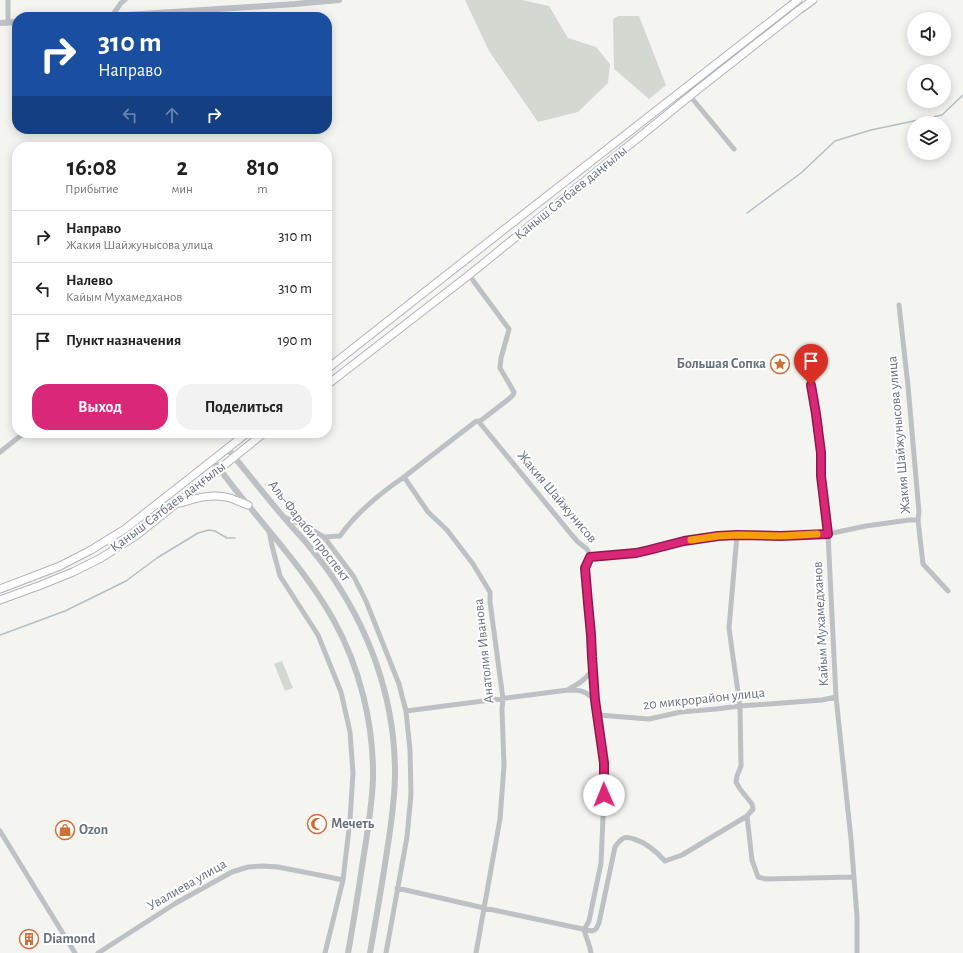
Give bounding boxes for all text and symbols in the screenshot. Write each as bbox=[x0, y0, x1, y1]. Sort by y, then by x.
map controls bbox=[907, 12, 951, 160]
button: sound bbox=[907, 12, 951, 56]
icon: right bbox=[32, 28, 84, 80]
text: 310 m bbox=[98, 29, 162, 57]
text: Направо bbox=[98, 62, 162, 80]
button: search bbox=[907, 64, 951, 108]
icon: left bbox=[119, 104, 141, 126]
icon: ahead bbox=[161, 104, 183, 126]
icon: right bbox=[203, 104, 225, 126]
button: layers bbox=[907, 116, 951, 160]
street label: Қаныш Сәтбаев даңғылы bbox=[512, 143, 630, 243]
text: 16:08 bbox=[67, 156, 117, 180]
text: 2 bbox=[177, 156, 188, 180]
text: 810 bbox=[246, 156, 279, 180]
text: Прибытие bbox=[65, 183, 119, 196]
text: мин bbox=[171, 183, 193, 196]
text: m bbox=[257, 183, 268, 196]
text: Направо bbox=[66, 221, 121, 236]
icon: right bbox=[32, 226, 54, 248]
text: 310 m bbox=[278, 229, 312, 244]
text: Жакия Шайжунысова улица bbox=[66, 239, 213, 252]
text: Налево bbox=[66, 273, 113, 288]
icon: left bbox=[32, 278, 54, 300]
text: 310 m bbox=[278, 281, 312, 296]
text: Кайым Мухамедханов bbox=[66, 291, 182, 304]
icon: arrive bbox=[32, 330, 54, 352]
text: Пункт назначения bbox=[66, 333, 181, 348]
text: 190 m bbox=[277, 333, 312, 348]
pin bbox=[794, 344, 828, 385]
icon: arrive bbox=[800, 350, 822, 372]
place icon: Большая Сопка bbox=[769, 353, 791, 375]
street label: Жакия Шайжунысова улица bbox=[885, 355, 913, 515]
place label: Большая Сопка bbox=[677, 357, 766, 371]
button: Выход bbox=[32, 384, 168, 430]
button: Поделиться bbox=[176, 384, 312, 430]
street label: Жакия Шайжунисов bbox=[515, 448, 599, 546]
street label: Қаныш Сәтбаев даңғылы bbox=[108, 459, 228, 555]
street label: Аль-Фараби проспект bbox=[265, 478, 353, 585]
street label: Кайым Мухамедханов bbox=[811, 561, 831, 687]
street label: Анатолия Иванова bbox=[471, 597, 496, 704]
street label: 20 микрорайон улица bbox=[642, 686, 766, 712]
position arrow bbox=[583, 774, 625, 816]
mosque icon: Мечеть bbox=[306, 813, 328, 835]
place label: Мечеть bbox=[331, 817, 375, 831]
shop icon: Ozon bbox=[54, 819, 76, 841]
place label: Ozon bbox=[79, 823, 108, 837]
street label: Увалиева улица bbox=[145, 856, 230, 913]
building icon: Diamond bbox=[18, 928, 40, 950]
place label: Diamond bbox=[43, 932, 96, 946]

